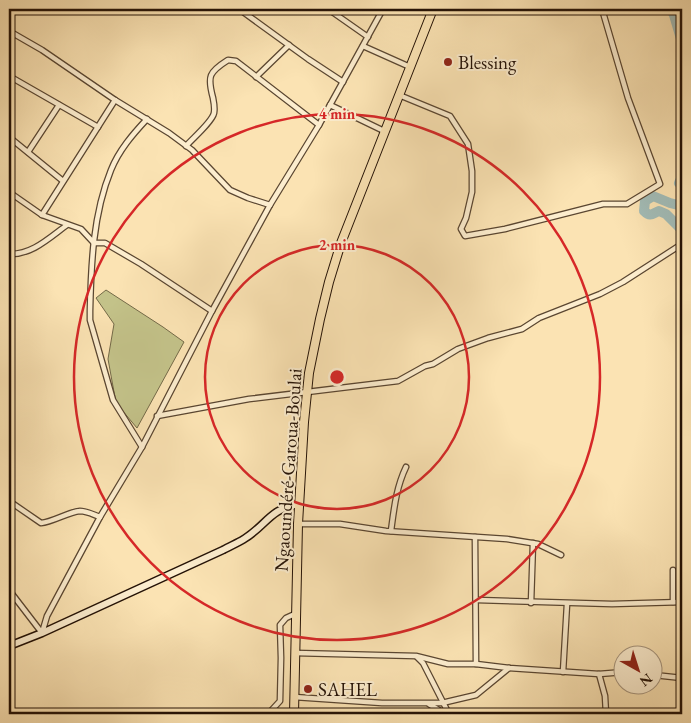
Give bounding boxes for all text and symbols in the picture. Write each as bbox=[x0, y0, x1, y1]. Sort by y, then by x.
place label: Blessing bbox=[458, 50, 517, 75]
marker: Blessing bbox=[442, 56, 454, 68]
text: 4 min bbox=[319, 104, 356, 123]
text: 2 min bbox=[319, 235, 356, 254]
street label: Ngaoundéré-Garoua-Boulai bbox=[268, 367, 308, 572]
centre of rings bbox=[328, 368, 346, 386]
north arrow bbox=[614, 646, 664, 696]
text: N bbox=[636, 670, 656, 691]
place label: SAHEL bbox=[318, 677, 377, 702]
marker: SAHEL bbox=[302, 683, 314, 695]

